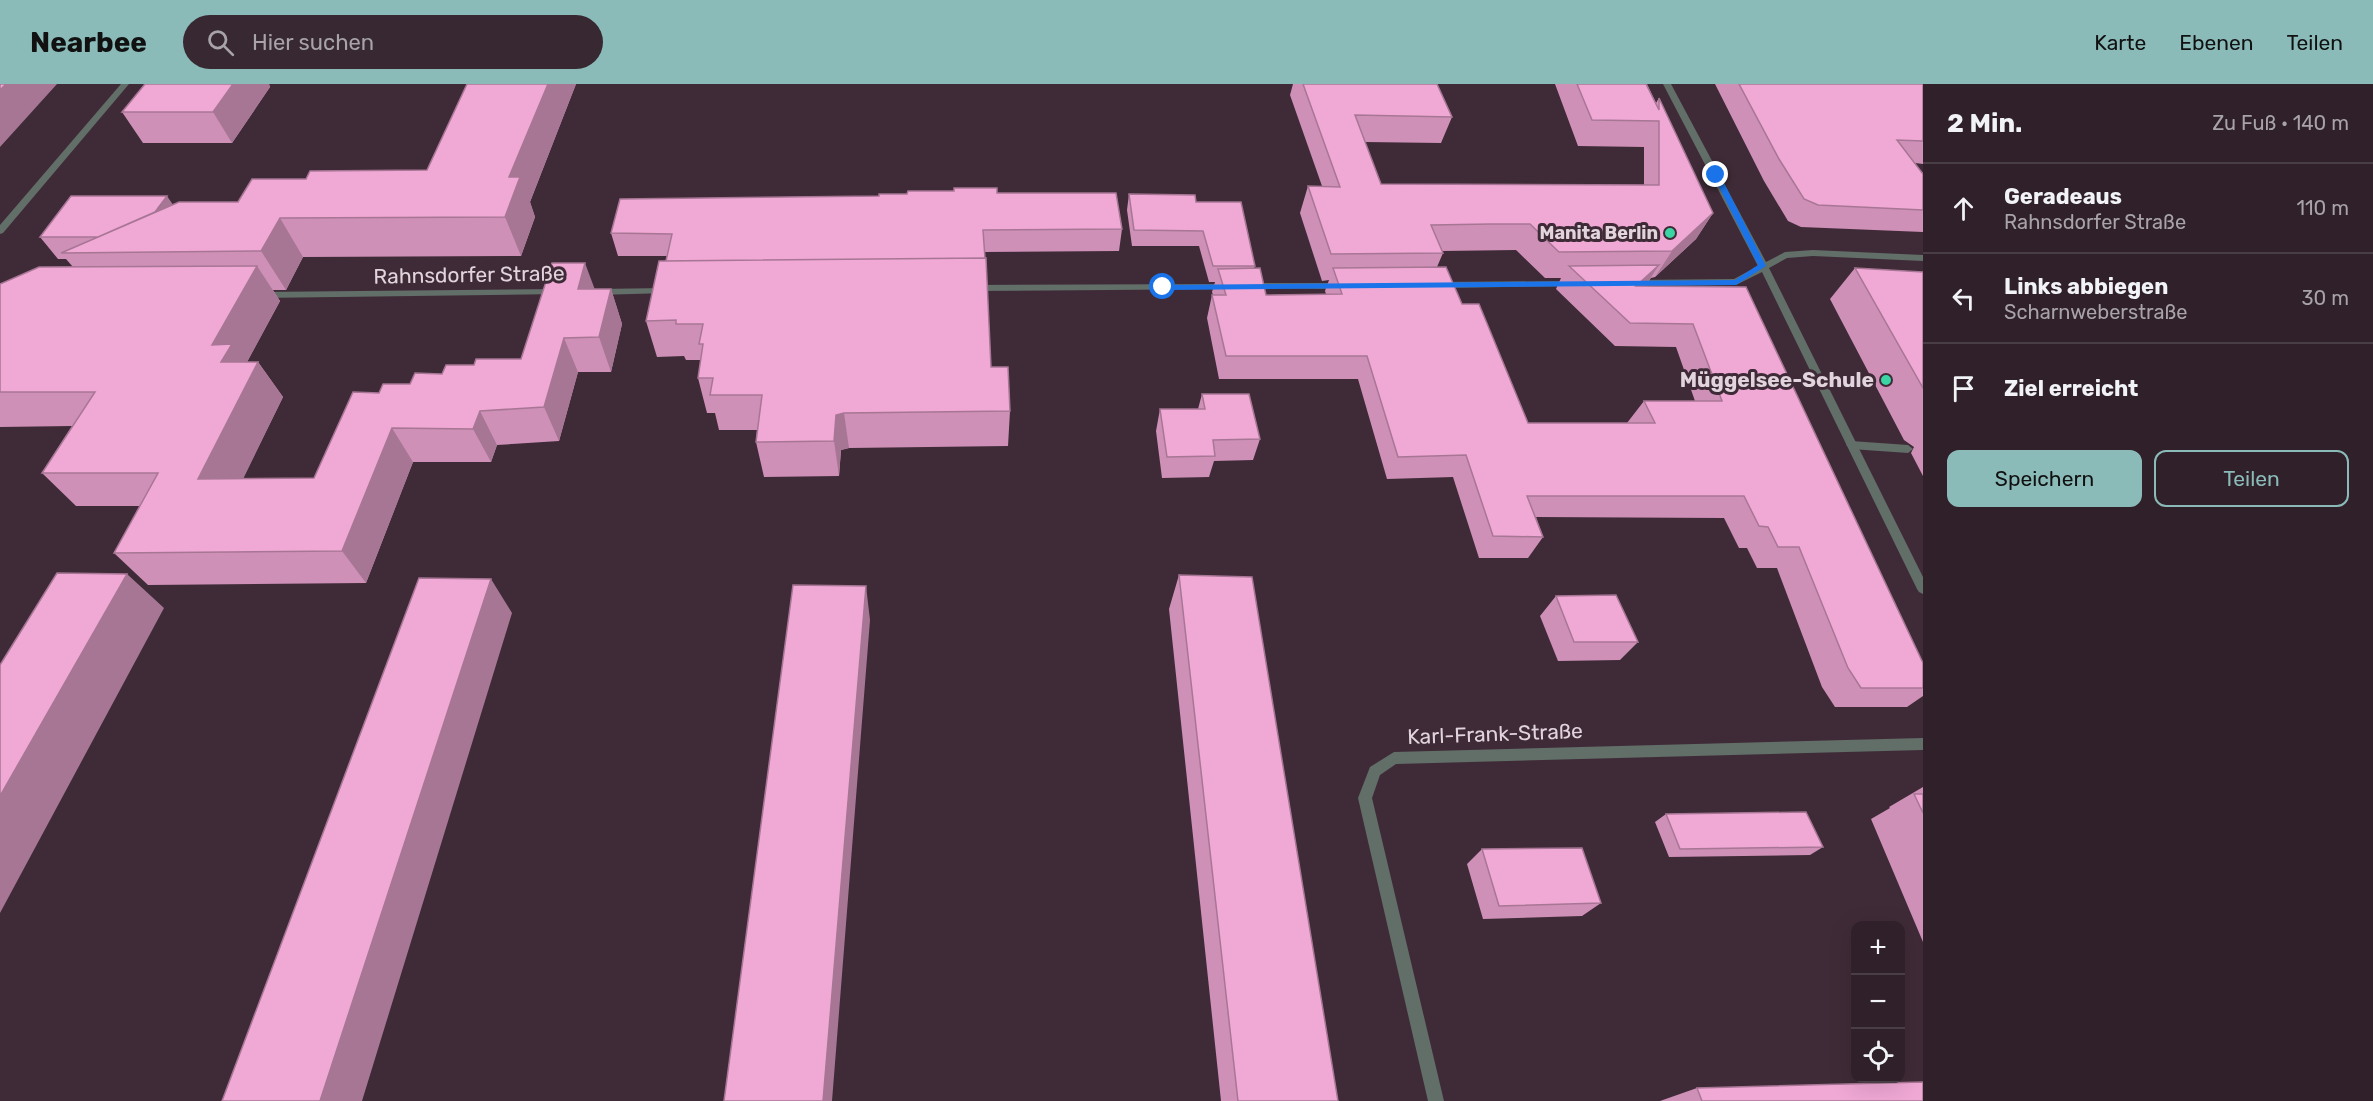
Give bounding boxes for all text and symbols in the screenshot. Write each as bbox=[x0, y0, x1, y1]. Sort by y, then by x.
search box bbox=[183, 15, 603, 69]
text: Nearbee bbox=[30, 26, 147, 59]
icon: search bbox=[204, 26, 237, 59]
text: Hier suchen bbox=[252, 29, 374, 56]
text: Karte bbox=[2094, 30, 2146, 55]
text: Ebenen bbox=[2179, 30, 2253, 55]
text: Teilen bbox=[2286, 30, 2343, 55]
text: 2 Min. bbox=[1947, 108, 2023, 139]
text: Zu Fuß · 140 m bbox=[2212, 111, 2349, 135]
route end bbox=[1702, 161, 1728, 187]
text: Geradeaus bbox=[2004, 183, 2122, 210]
icon: ahead bbox=[1947, 192, 1980, 225]
text: 110 m bbox=[2297, 196, 2349, 220]
text: Rahnsdorfer Straße bbox=[2004, 210, 2186, 234]
place label: Manita Berlin bbox=[1539, 222, 1658, 244]
marker: Manita Berlin bbox=[1663, 226, 1677, 240]
street label: Rahnsdorfer Straße bbox=[373, 260, 565, 289]
route start bbox=[1149, 273, 1175, 299]
text: Links abbiegen bbox=[2004, 273, 2168, 300]
icon: left bbox=[1947, 282, 1980, 315]
text: 30 m bbox=[2302, 286, 2349, 310]
text: Scharnweberstraße bbox=[2004, 300, 2187, 324]
place label: Müggelsee-Schule bbox=[1680, 367, 1874, 392]
icon: arrive bbox=[1947, 372, 1980, 405]
marker: Müggelsee-Schule bbox=[1879, 373, 1893, 387]
text: Ziel erreicht bbox=[2004, 375, 2138, 402]
button: Speichern bbox=[1947, 450, 2142, 507]
button: Teilen bbox=[2154, 450, 2349, 507]
street label: Karl-Frank-Straße bbox=[1407, 718, 1583, 749]
map controls bbox=[1851, 921, 1905, 1083]
button: + bbox=[1851, 921, 1905, 975]
button: − bbox=[1851, 975, 1905, 1029]
button: locate bbox=[1851, 1029, 1905, 1083]

